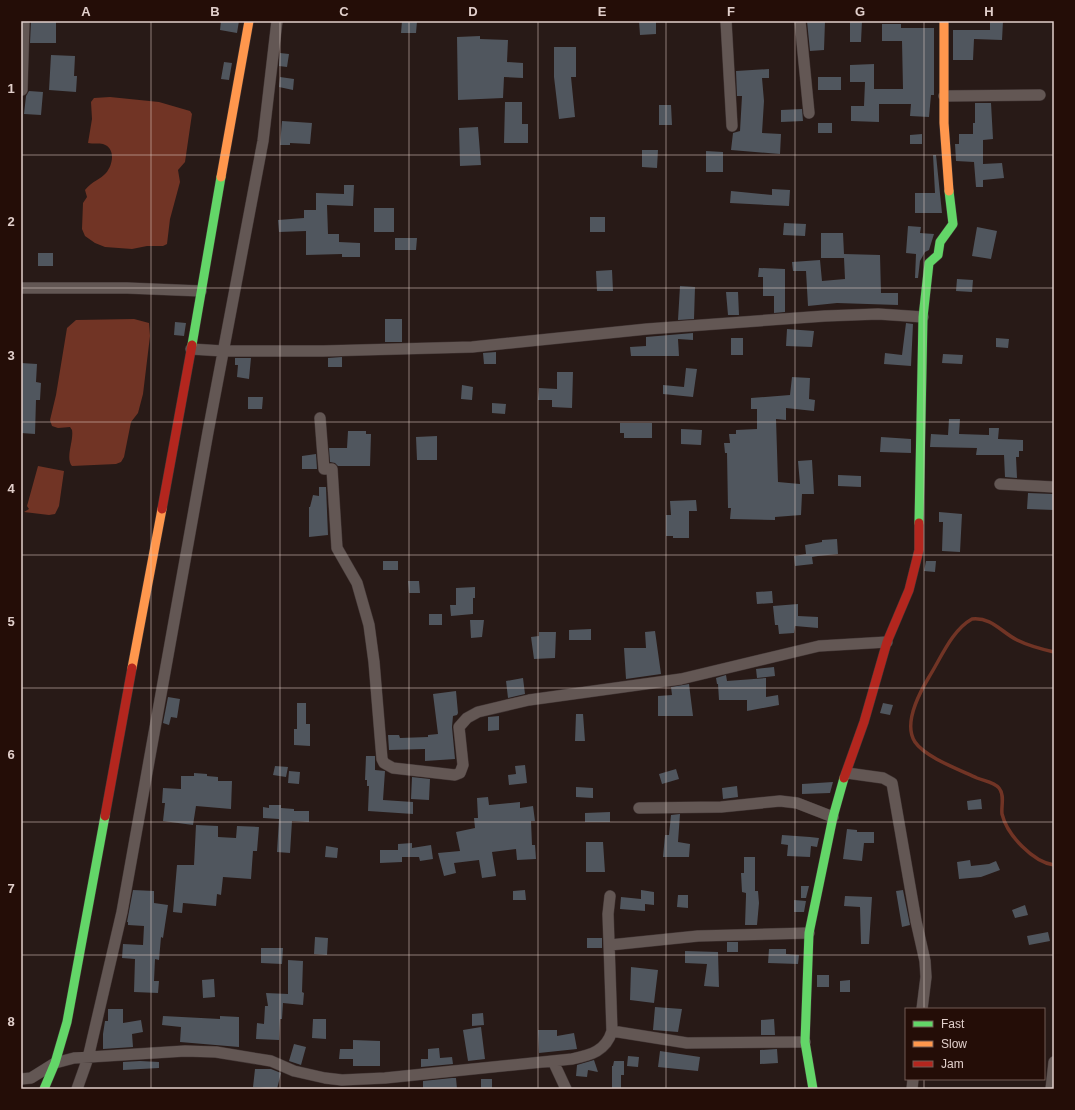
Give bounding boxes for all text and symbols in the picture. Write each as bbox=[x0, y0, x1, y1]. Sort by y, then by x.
text: A bbox=[81, 4, 91, 19]
text: B bbox=[210, 4, 220, 19]
text: C bbox=[339, 4, 349, 19]
text: D bbox=[468, 4, 478, 19]
text: E bbox=[598, 4, 607, 19]
text: F bbox=[727, 4, 735, 19]
text: G bbox=[855, 4, 865, 19]
text: H bbox=[984, 4, 994, 19]
text: 1 bbox=[7, 81, 15, 96]
text: 2 bbox=[7, 214, 15, 229]
text: 3 bbox=[7, 348, 15, 363]
text: 4 bbox=[7, 481, 15, 496]
text: 5 bbox=[7, 614, 15, 629]
text: 6 bbox=[7, 747, 15, 762]
text: 7 bbox=[7, 881, 15, 896]
legend bbox=[905, 1008, 1045, 1080]
text: 8 bbox=[7, 1014, 15, 1029]
text: Fast bbox=[941, 1017, 965, 1031]
text: Slow bbox=[941, 1037, 967, 1051]
text: Jam bbox=[941, 1057, 964, 1071]

